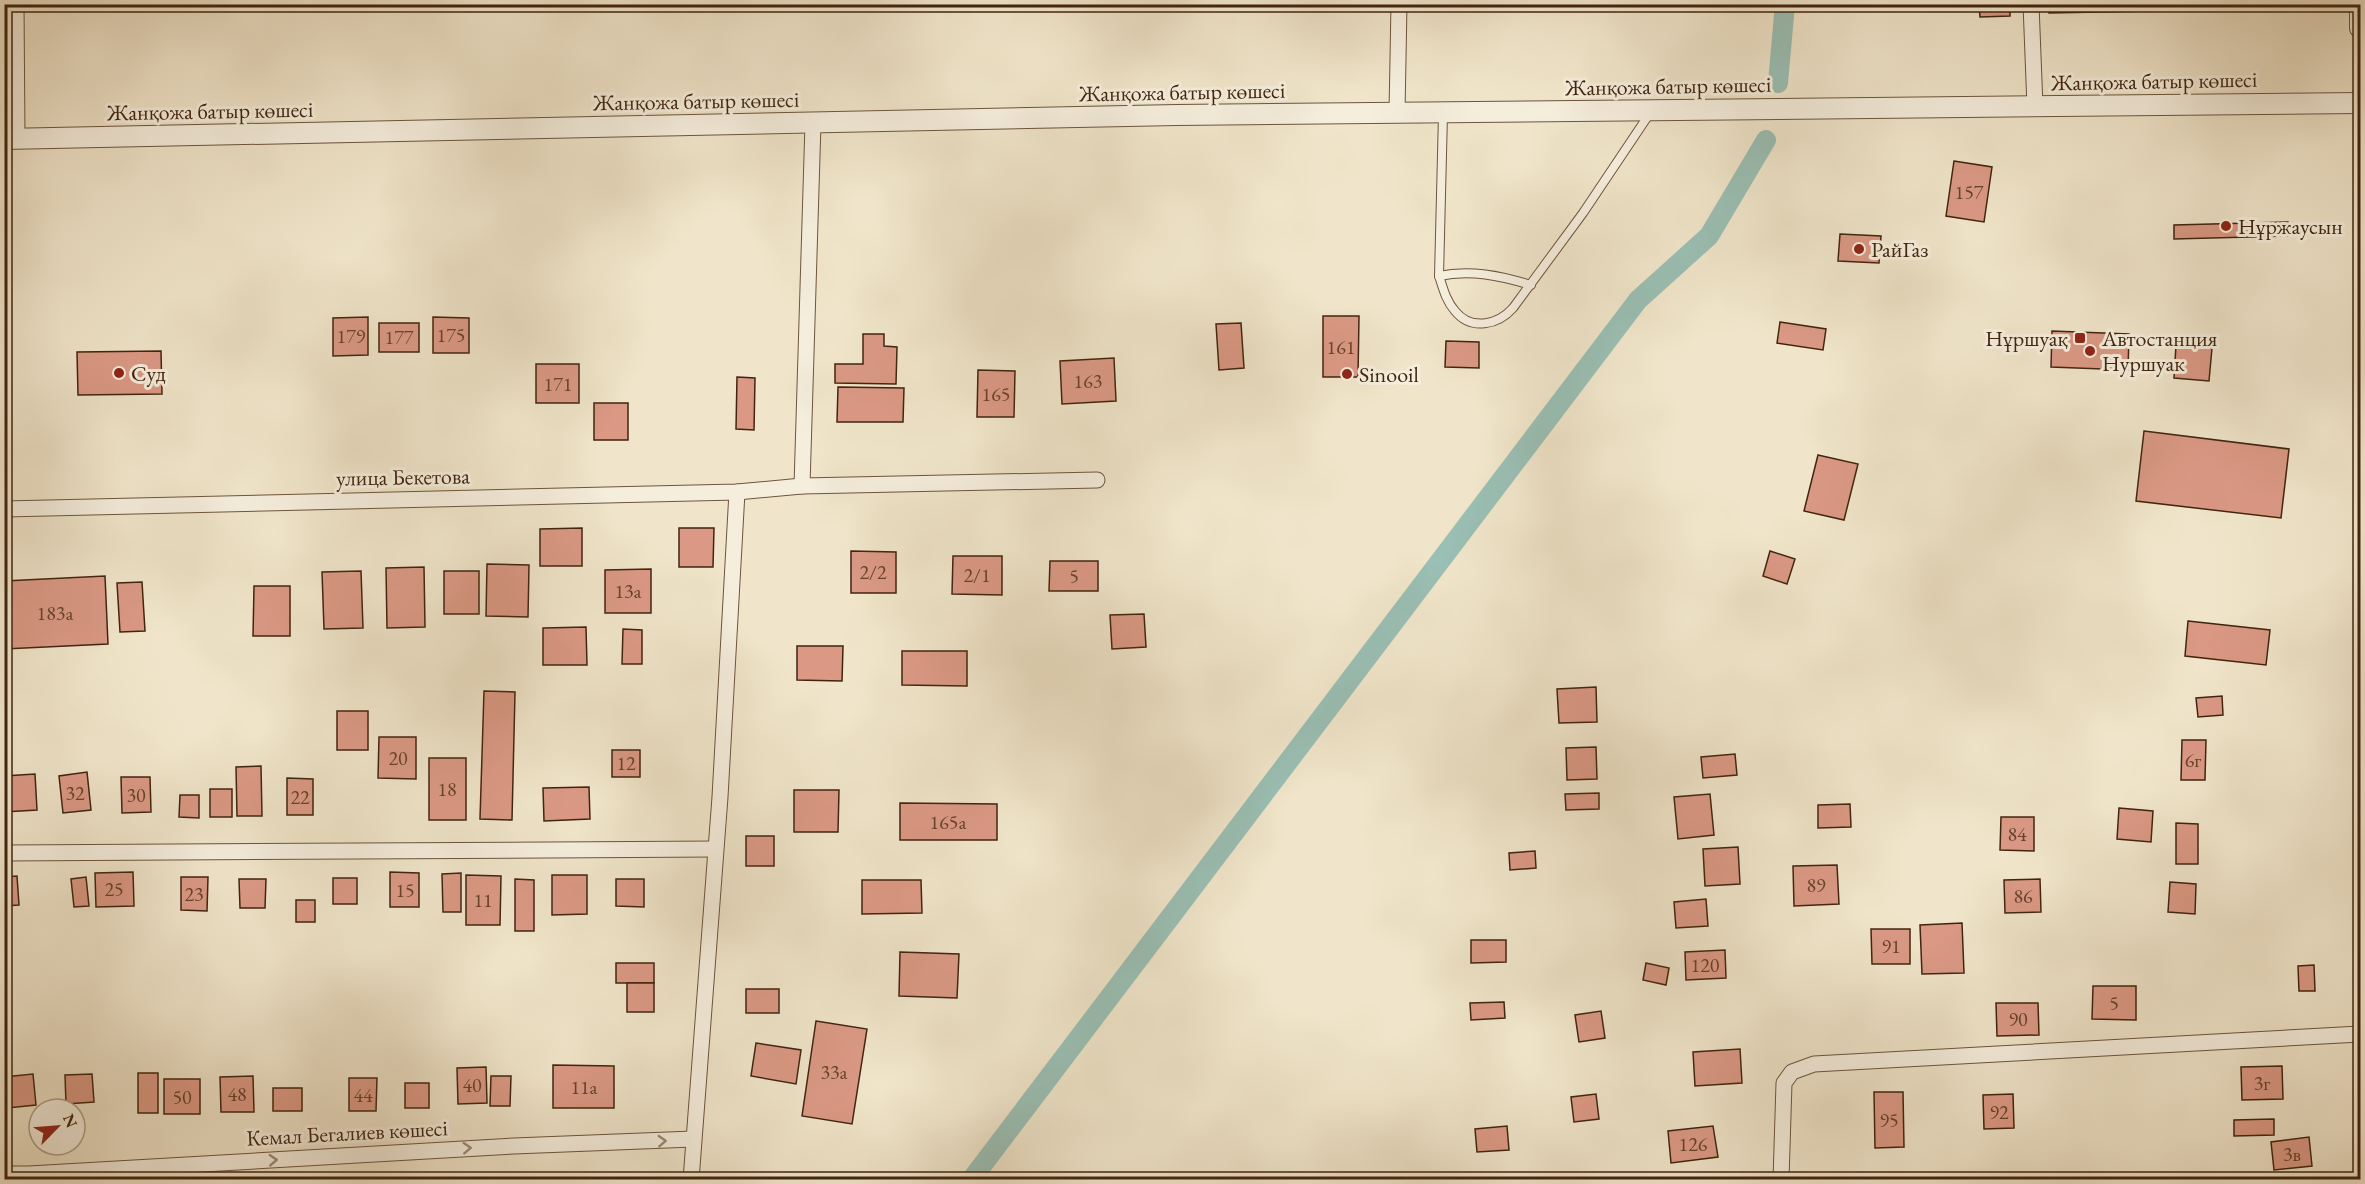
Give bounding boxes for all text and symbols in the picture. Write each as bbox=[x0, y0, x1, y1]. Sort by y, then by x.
street label: Жанқожа батыр көшесі bbox=[2050, 65, 2257, 97]
street label: Жанқожа батыр көшесі bbox=[1564, 70, 1771, 102]
street label: Жанқожа батыр көшесі bbox=[1078, 76, 1285, 108]
street label: Жанқожа батыр көшесі bbox=[592, 85, 799, 117]
street label: Жанқожа батыр көшесі bbox=[106, 95, 313, 127]
house number: 157 bbox=[1955, 179, 1984, 205]
place label: Нұржаусын bbox=[2238, 212, 2343, 241]
marker: Нұржаусын bbox=[2219, 219, 2233, 233]
place label: РайГаз bbox=[1871, 235, 1928, 264]
marker: РайГаз bbox=[1852, 242, 1866, 256]
house number: 175 bbox=[437, 322, 465, 348]
house number: 179 bbox=[337, 323, 366, 349]
house number: 177 bbox=[385, 324, 414, 350]
place label: Нұршуақ bbox=[1985, 324, 2068, 353]
place label: Автостанция Нуршуак bbox=[2101, 324, 2218, 378]
marker: Нұршуақ bbox=[2073, 331, 2087, 345]
house number: 161 bbox=[1327, 334, 1355, 360]
marker: Автостанция Нуршуак bbox=[2083, 344, 2097, 358]
place label: Суд bbox=[131, 359, 166, 388]
place label: Sinooil bbox=[1359, 360, 1419, 389]
marker: Суд bbox=[112, 366, 126, 380]
marker: Sinooil bbox=[1340, 367, 1354, 381]
house number: 163 bbox=[1074, 368, 1102, 394]
house number: 171 bbox=[544, 371, 572, 397]
house number: 165 bbox=[982, 381, 1010, 407]
street label: улица Бекетова bbox=[336, 461, 470, 493]
house number: 2/2 bbox=[859, 559, 887, 585]
house number: 2/1 bbox=[963, 562, 991, 588]
house number: 5 bbox=[1069, 563, 1079, 589]
house number: 13а bbox=[614, 578, 642, 604]
house number: 183а bbox=[37, 600, 73, 626]
house number: 20 bbox=[388, 745, 408, 771]
house number: 6г bbox=[2185, 747, 2201, 773]
house number: 12 bbox=[616, 750, 636, 776]
house number: 18 bbox=[437, 776, 457, 802]
house number: 32 bbox=[65, 780, 85, 806]
house number: 30 bbox=[126, 782, 146, 808]
house number: 22 bbox=[290, 784, 310, 810]
house number: 165а bbox=[930, 809, 966, 835]
house number: 84 bbox=[2007, 821, 2027, 847]
house number: 89 bbox=[1806, 872, 1826, 898]
house number: 25 bbox=[104, 876, 124, 902]
house number: 15 bbox=[395, 877, 415, 903]
house number: 23 bbox=[184, 881, 204, 907]
house number: 86 bbox=[2013, 883, 2033, 909]
house number: 11 bbox=[473, 887, 493, 913]
house number: 91 bbox=[1881, 933, 1901, 959]
house number: 120 bbox=[1691, 952, 1720, 978]
house number: 5 bbox=[2109, 990, 2119, 1016]
house number: 90 bbox=[2008, 1006, 2028, 1032]
house number: 33а bbox=[820, 1059, 848, 1085]
house number: 3г bbox=[2254, 1070, 2270, 1096]
house number: 40 bbox=[462, 1072, 482, 1098]
house number: 11а bbox=[570, 1074, 598, 1100]
house number: 48 bbox=[227, 1081, 247, 1107]
house number: 44 bbox=[353, 1082, 373, 1108]
house number: 50 bbox=[172, 1084, 192, 1110]
north arrow bbox=[27, 1097, 87, 1157]
house number: 92 bbox=[1989, 1099, 2009, 1125]
house number: 95 bbox=[1879, 1107, 1899, 1133]
text: N bbox=[58, 1111, 82, 1131]
street label: Кемал Бегалиев көшесі bbox=[246, 1113, 448, 1153]
house number: 126 bbox=[1679, 1131, 1708, 1157]
one-way arrow bbox=[658, 1135, 667, 1148]
house number: 3в bbox=[2283, 1141, 2301, 1167]
one-way arrow bbox=[463, 1142, 472, 1155]
one-way arrow bbox=[268, 1154, 277, 1167]

